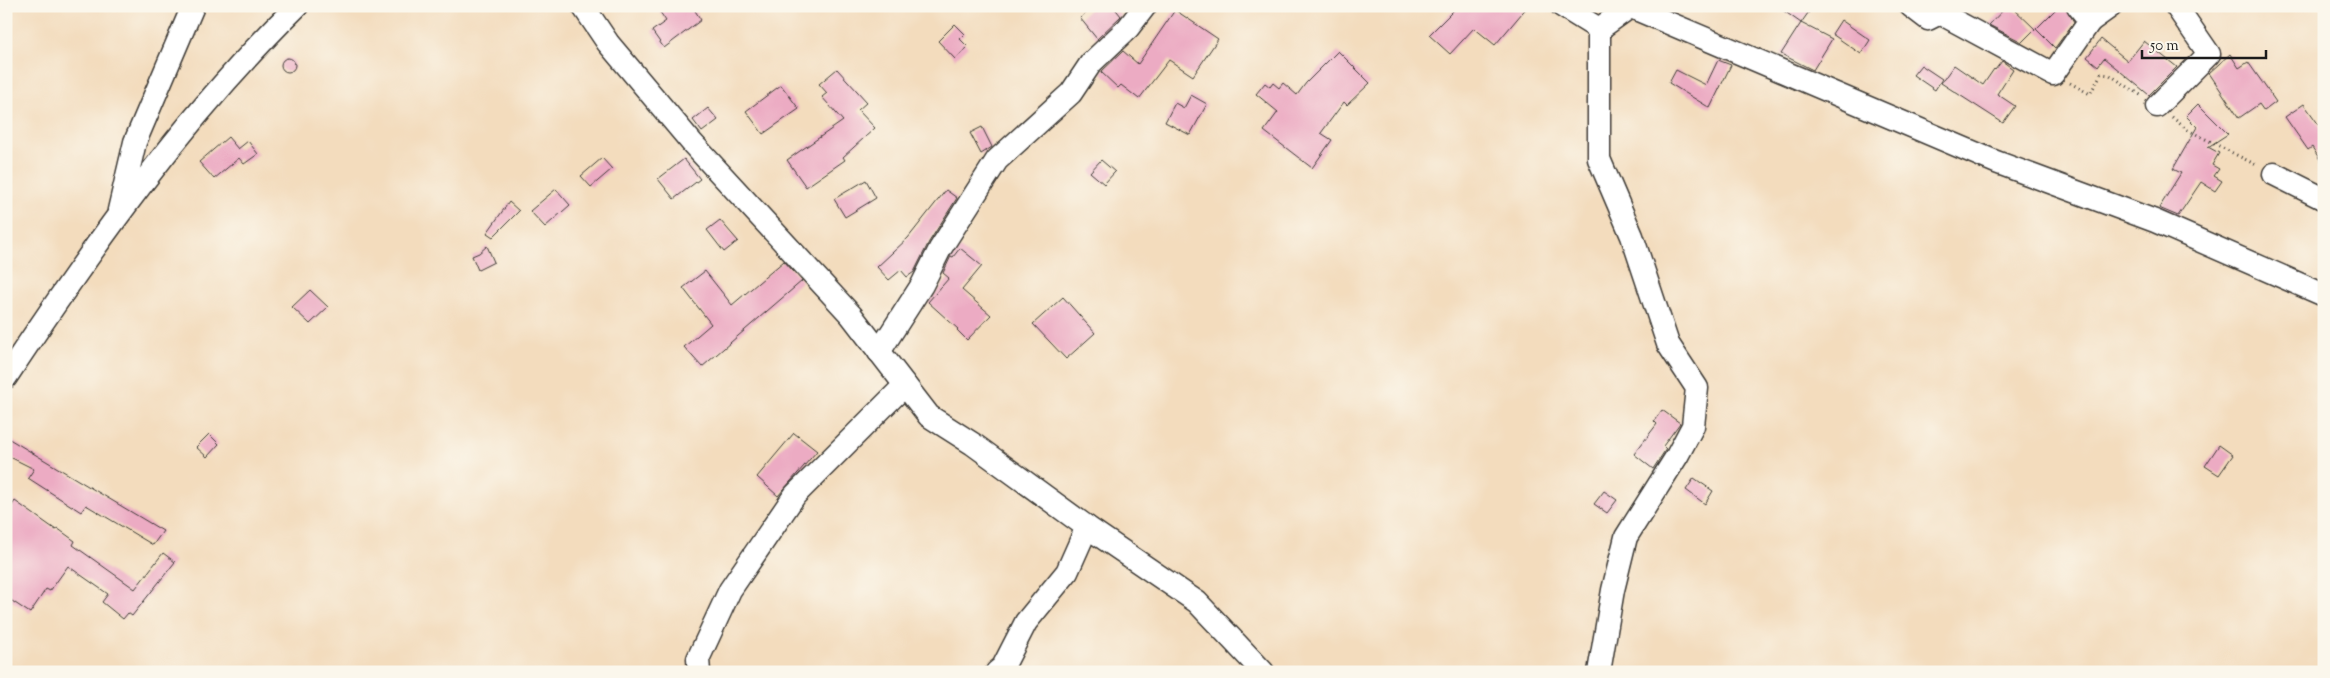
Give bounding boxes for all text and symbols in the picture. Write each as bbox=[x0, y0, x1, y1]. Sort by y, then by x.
scale bar bbox=[2142, 28, 2266, 60]
text: 50 m bbox=[2149, 36, 2179, 57]

